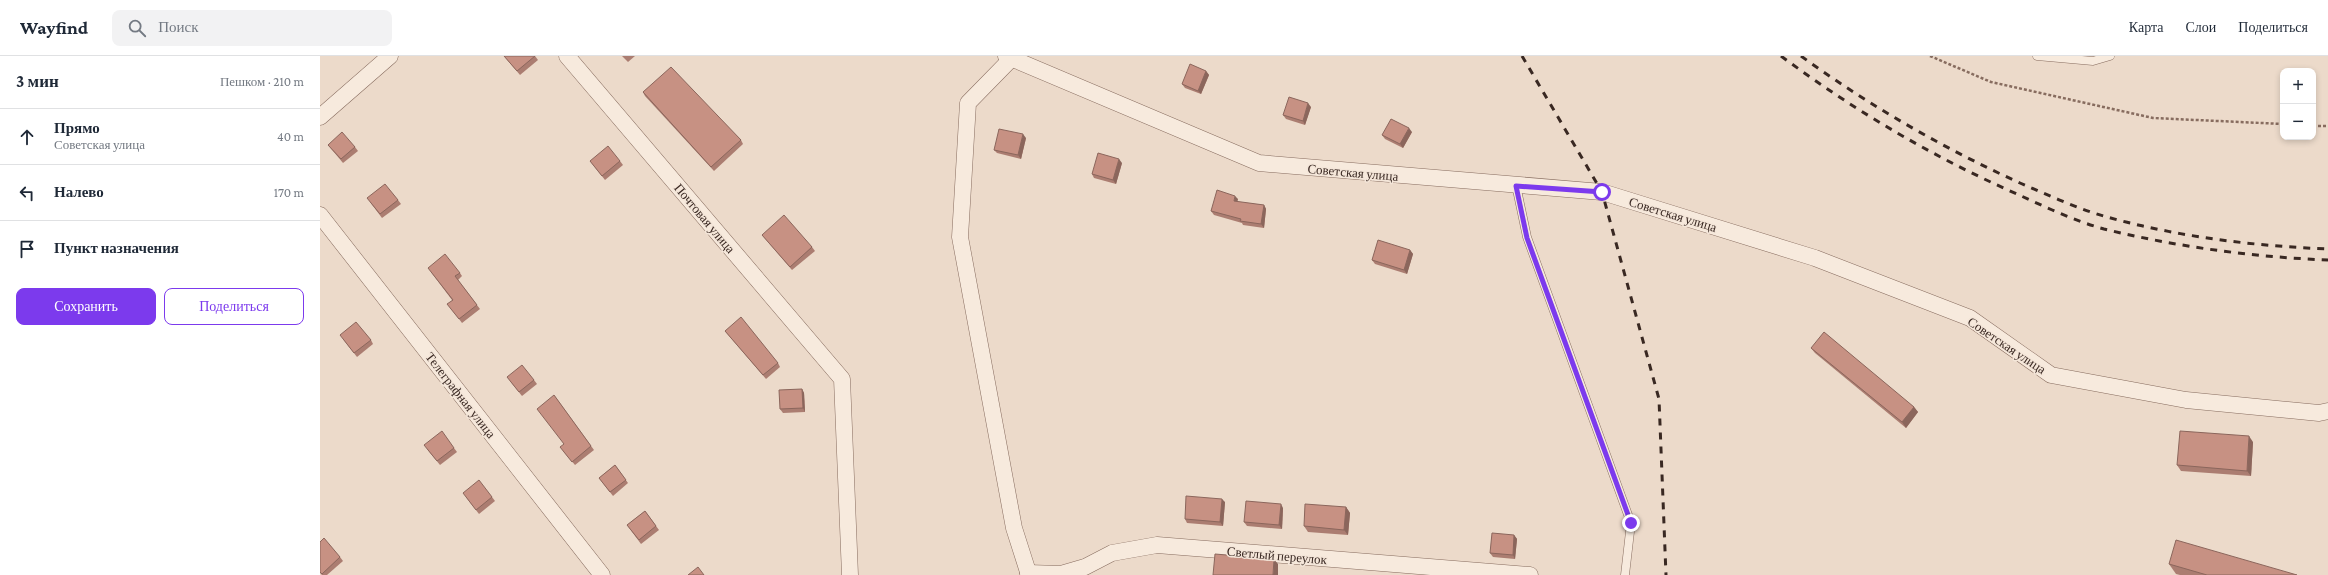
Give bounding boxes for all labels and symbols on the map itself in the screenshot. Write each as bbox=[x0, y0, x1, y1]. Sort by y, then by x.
street label: Советская улица bbox=[1307, 161, 1399, 184]
street label: Почтовая улица bbox=[671, 180, 738, 256]
route start bbox=[1593, 183, 1611, 201]
street label: Советская улица bbox=[1627, 194, 1719, 235]
street label: Советская улица bbox=[1965, 314, 2049, 377]
street label: Телеграфная улица bbox=[422, 349, 499, 441]
route end bbox=[1622, 514, 1640, 532]
street label: Светлый переулок bbox=[1226, 544, 1328, 567]

